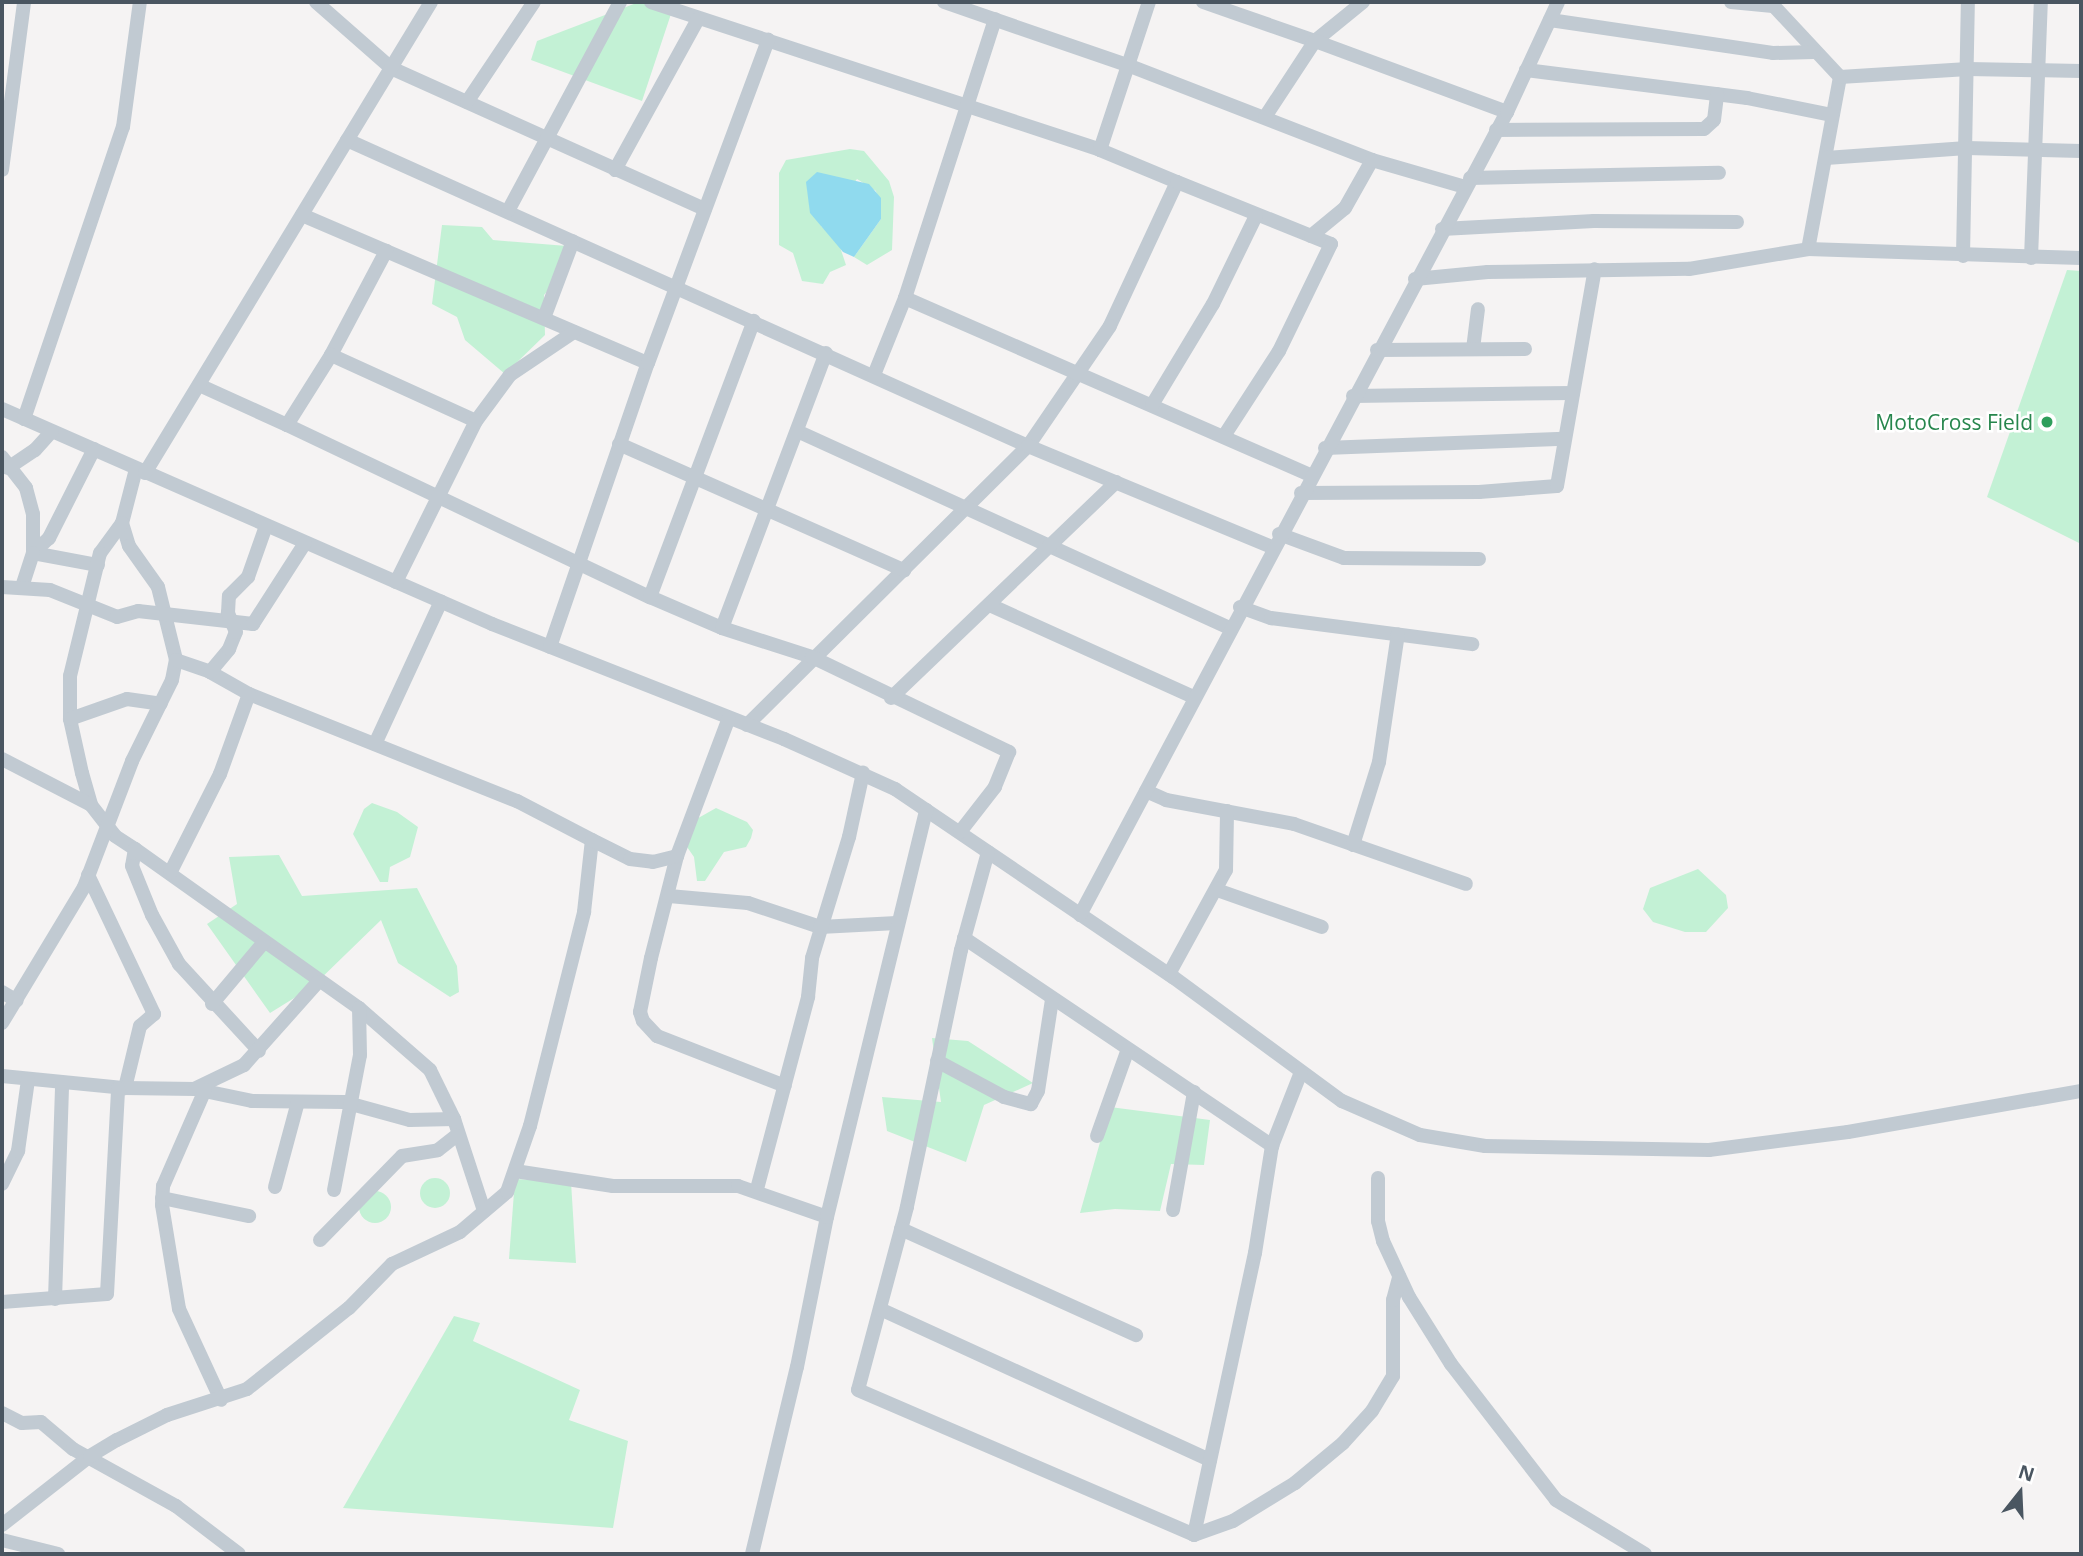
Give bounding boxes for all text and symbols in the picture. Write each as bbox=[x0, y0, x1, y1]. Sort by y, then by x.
place label: MotoCross Field bbox=[1875, 409, 2033, 435]
marker: MotoCross Field bbox=[2039, 414, 2055, 430]
north arrow bbox=[1985, 1458, 2055, 1528]
text: N bbox=[2015, 1458, 2038, 1488]

